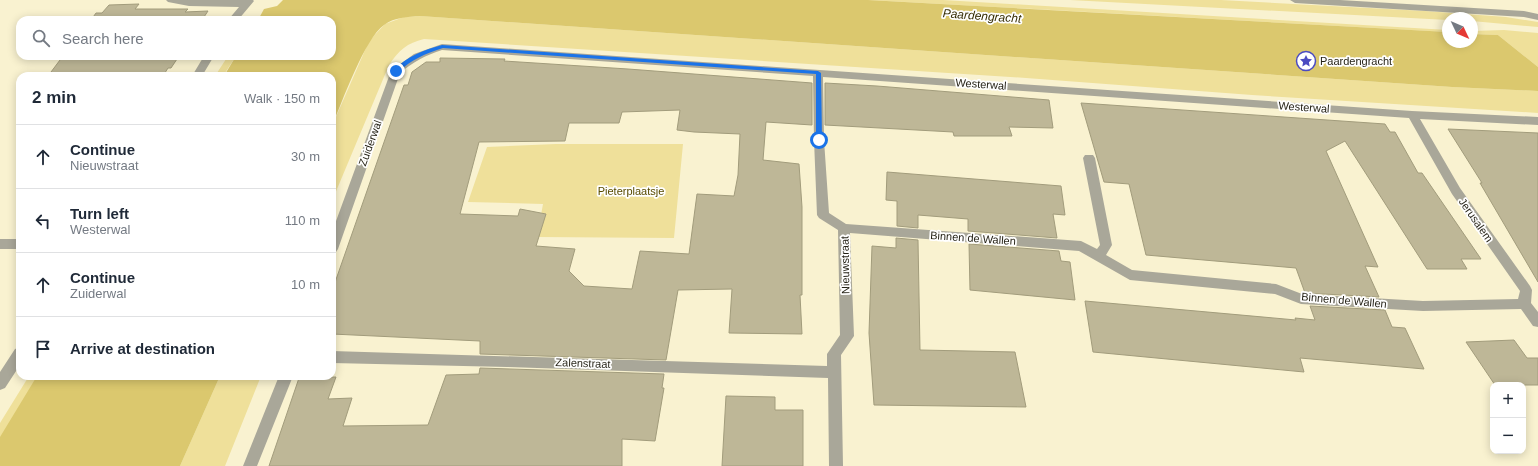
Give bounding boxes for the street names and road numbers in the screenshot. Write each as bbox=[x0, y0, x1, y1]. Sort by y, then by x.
street label: Westerwal bbox=[955, 76, 1007, 92]
street label: Westerwal bbox=[1278, 99, 1330, 115]
street label: Zuiderwal bbox=[356, 119, 384, 167]
street label: Jerusalem bbox=[1457, 196, 1495, 244]
street label: Binnen de Wallen bbox=[930, 229, 1016, 247]
street label: Nieuwstraat bbox=[838, 236, 852, 294]
street label: Binnen de Wallen bbox=[1301, 290, 1387, 310]
street label: Zalenstraat bbox=[555, 356, 611, 370]

